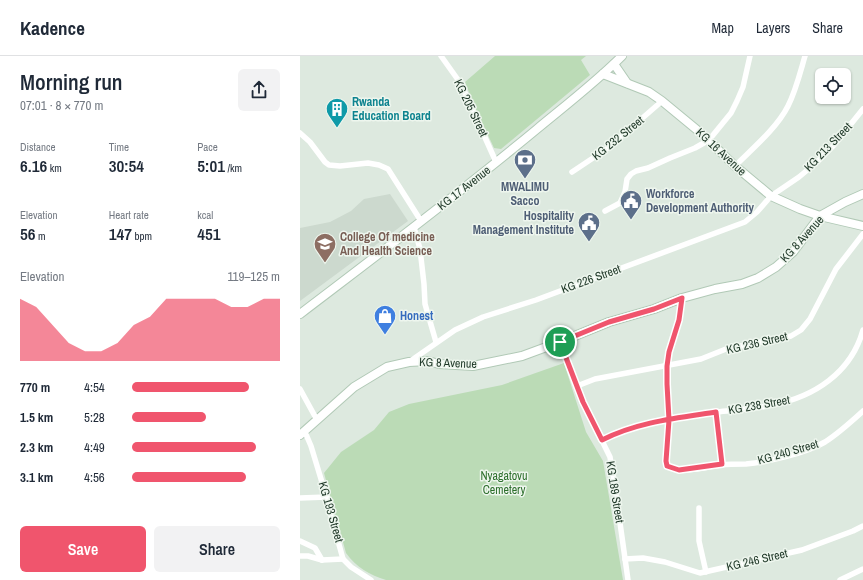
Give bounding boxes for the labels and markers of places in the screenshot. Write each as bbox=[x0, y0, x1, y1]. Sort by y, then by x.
place label: Rwanda Education Board bbox=[352, 94, 431, 124]
building icon: Rwanda Education Board bbox=[324, 96, 350, 129]
bank icon: MWALIMU Sacco bbox=[512, 147, 538, 180]
place label: MWALIMU Sacco bbox=[501, 179, 549, 209]
place label: Workforce Development Authority bbox=[646, 186, 754, 216]
public building icon: Workforce Development Authority bbox=[618, 188, 644, 221]
place label: Hospitality Management Institute bbox=[473, 208, 575, 238]
public building icon: Hospitality Management Institute bbox=[576, 210, 602, 243]
place label: College Of medicine And Health Science bbox=[340, 229, 435, 259]
school or university icon: College Of medicine And Health Science bbox=[312, 231, 338, 264]
shop icon: Honest bbox=[372, 303, 398, 336]
place label: Honest bbox=[400, 308, 434, 324]
pin bbox=[543, 325, 577, 359]

